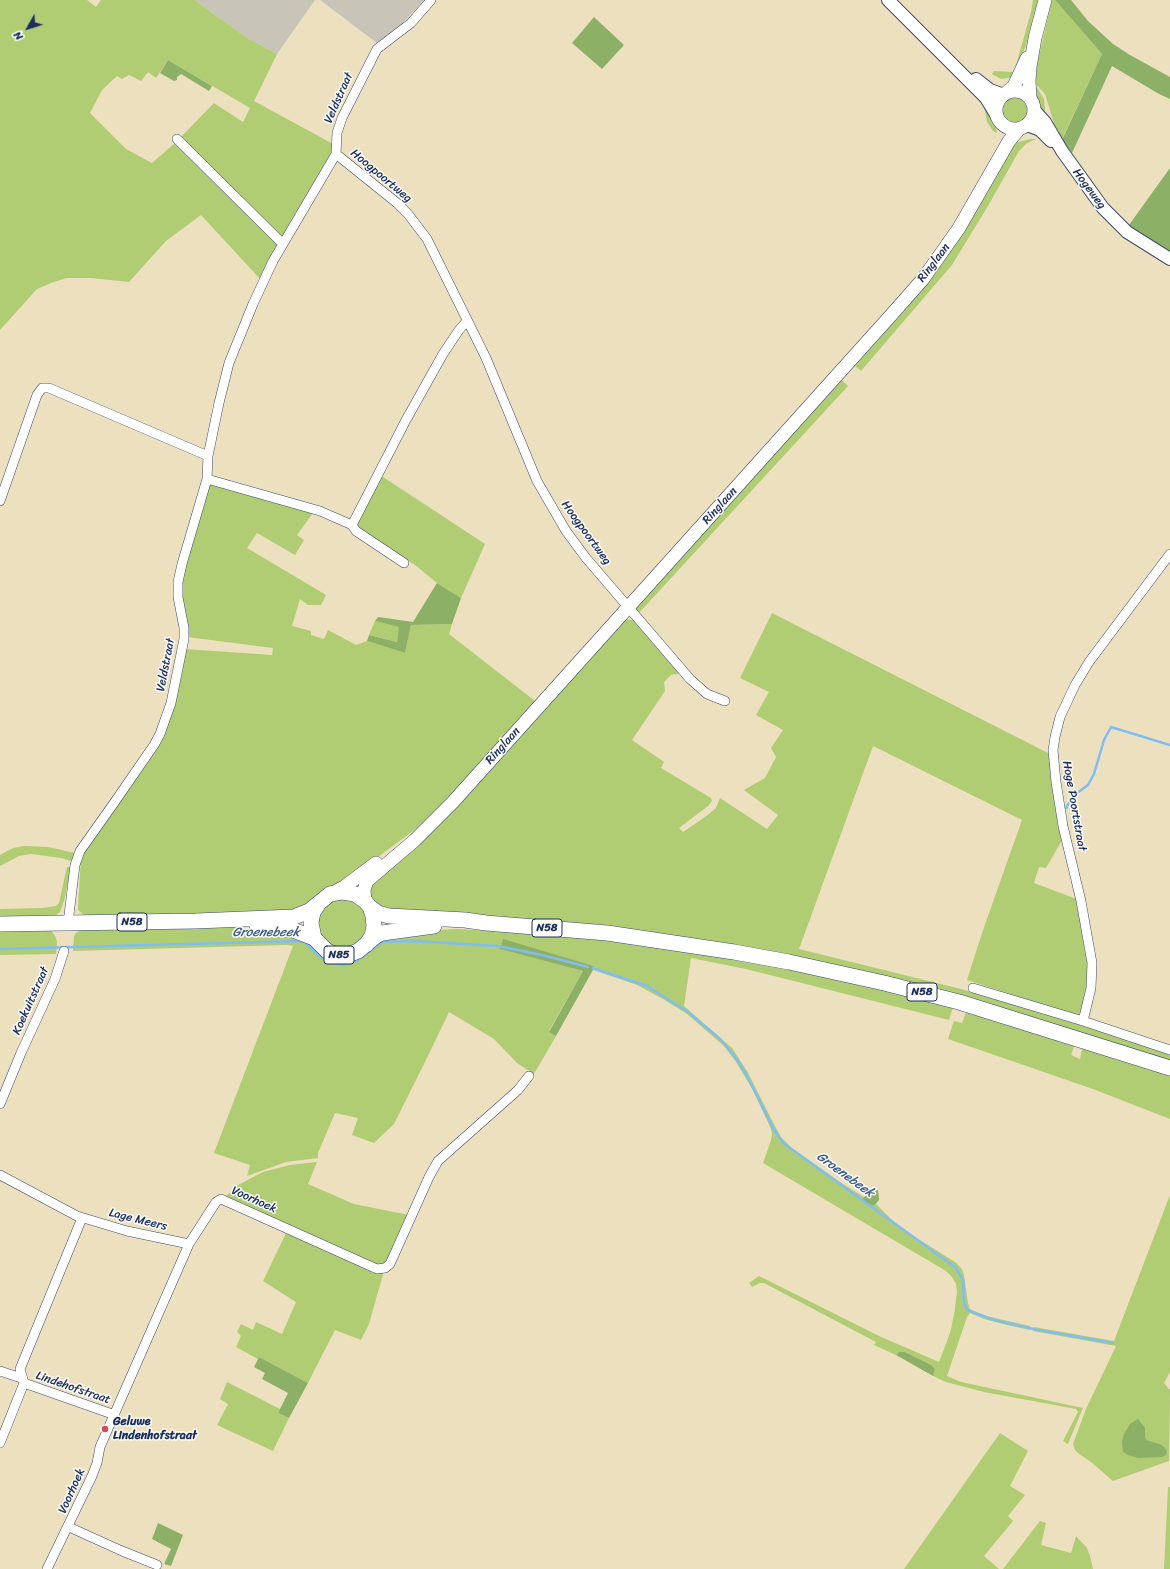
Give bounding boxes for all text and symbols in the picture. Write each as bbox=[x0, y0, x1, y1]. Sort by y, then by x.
north arrow bbox=[8, 8, 48, 48]
text: N bbox=[9, 27, 28, 45]
street label: Veldstraat bbox=[321, 70, 357, 126]
street label: Hoogpoortweg bbox=[347, 146, 415, 206]
street label: Hogeweg bbox=[1069, 166, 1109, 212]
street label: Ringlaan bbox=[915, 241, 953, 285]
street label: Ringlaan bbox=[700, 484, 740, 528]
street label: Hoogpoortweg bbox=[558, 498, 614, 568]
street label: Veldstraat bbox=[154, 637, 178, 693]
street label: Ringlaan bbox=[483, 724, 523, 768]
street label: Hoge Poortstraat bbox=[1059, 760, 1089, 852]
road number: N58 bbox=[117, 913, 147, 931]
road number: N58 bbox=[532, 919, 562, 937]
water label: Groenebeek bbox=[232, 925, 300, 941]
road number: N85 bbox=[324, 946, 354, 964]
street label: Koekuitstraat bbox=[10, 965, 52, 1037]
road number: N58 bbox=[907, 983, 937, 1001]
water label: Groenebeek bbox=[813, 1149, 877, 1201]
street label: Voorhoek bbox=[229, 1184, 279, 1216]
street label: Lage Meers bbox=[107, 1206, 169, 1234]
street label: Lindehofstraat bbox=[34, 1369, 112, 1407]
place label: Geluwe Lindenhofstraat bbox=[113, 1415, 197, 1443]
marker: Geluwe Lindenhofstraat bbox=[100, 1424, 110, 1434]
street label: Voorhoek bbox=[56, 1466, 88, 1516]

